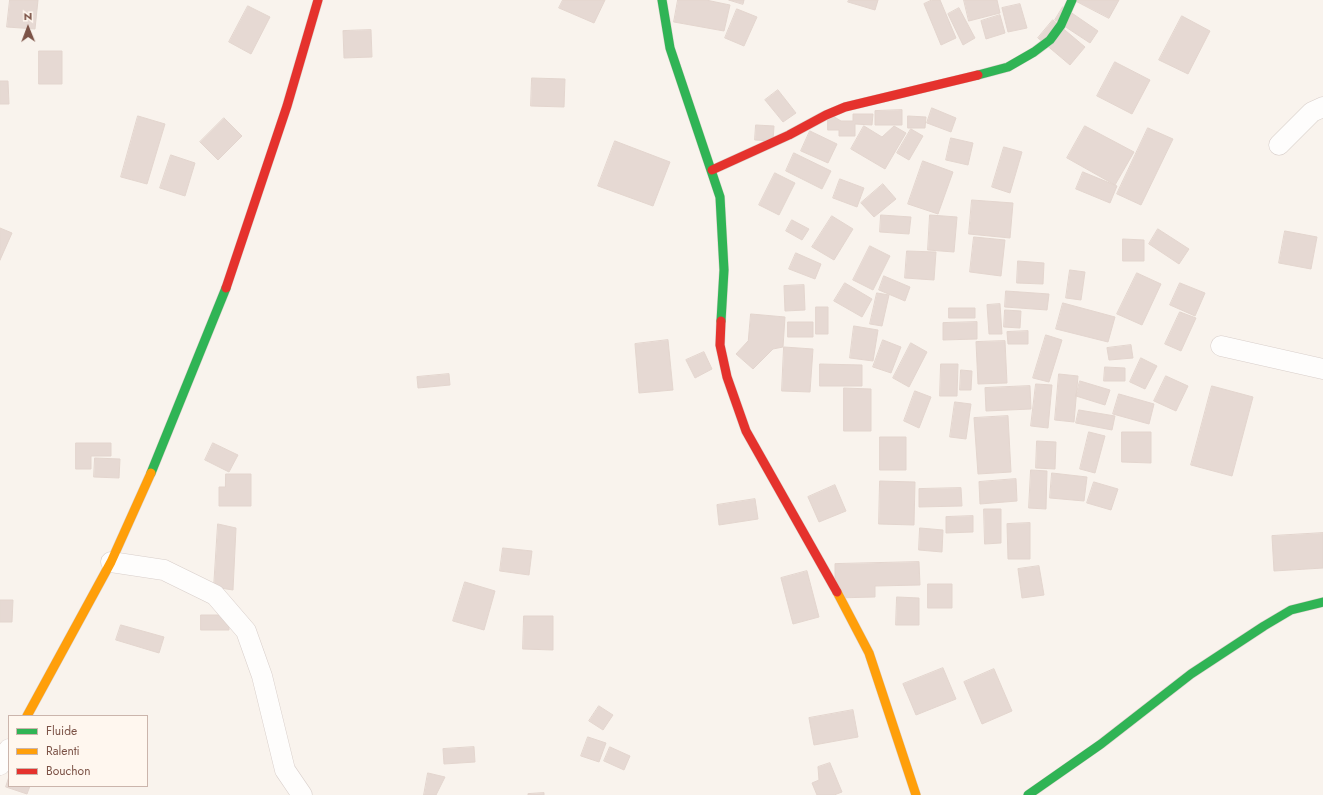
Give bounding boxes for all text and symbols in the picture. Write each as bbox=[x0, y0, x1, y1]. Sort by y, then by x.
north arrow bbox=[8, 8, 48, 48]
text: N bbox=[23, 8, 32, 24]
legend bbox=[8, 715, 148, 787]
text: Fluide bbox=[46, 722, 77, 740]
text: Ralenti bbox=[46, 742, 80, 760]
text: Bouchon bbox=[46, 762, 90, 780]

